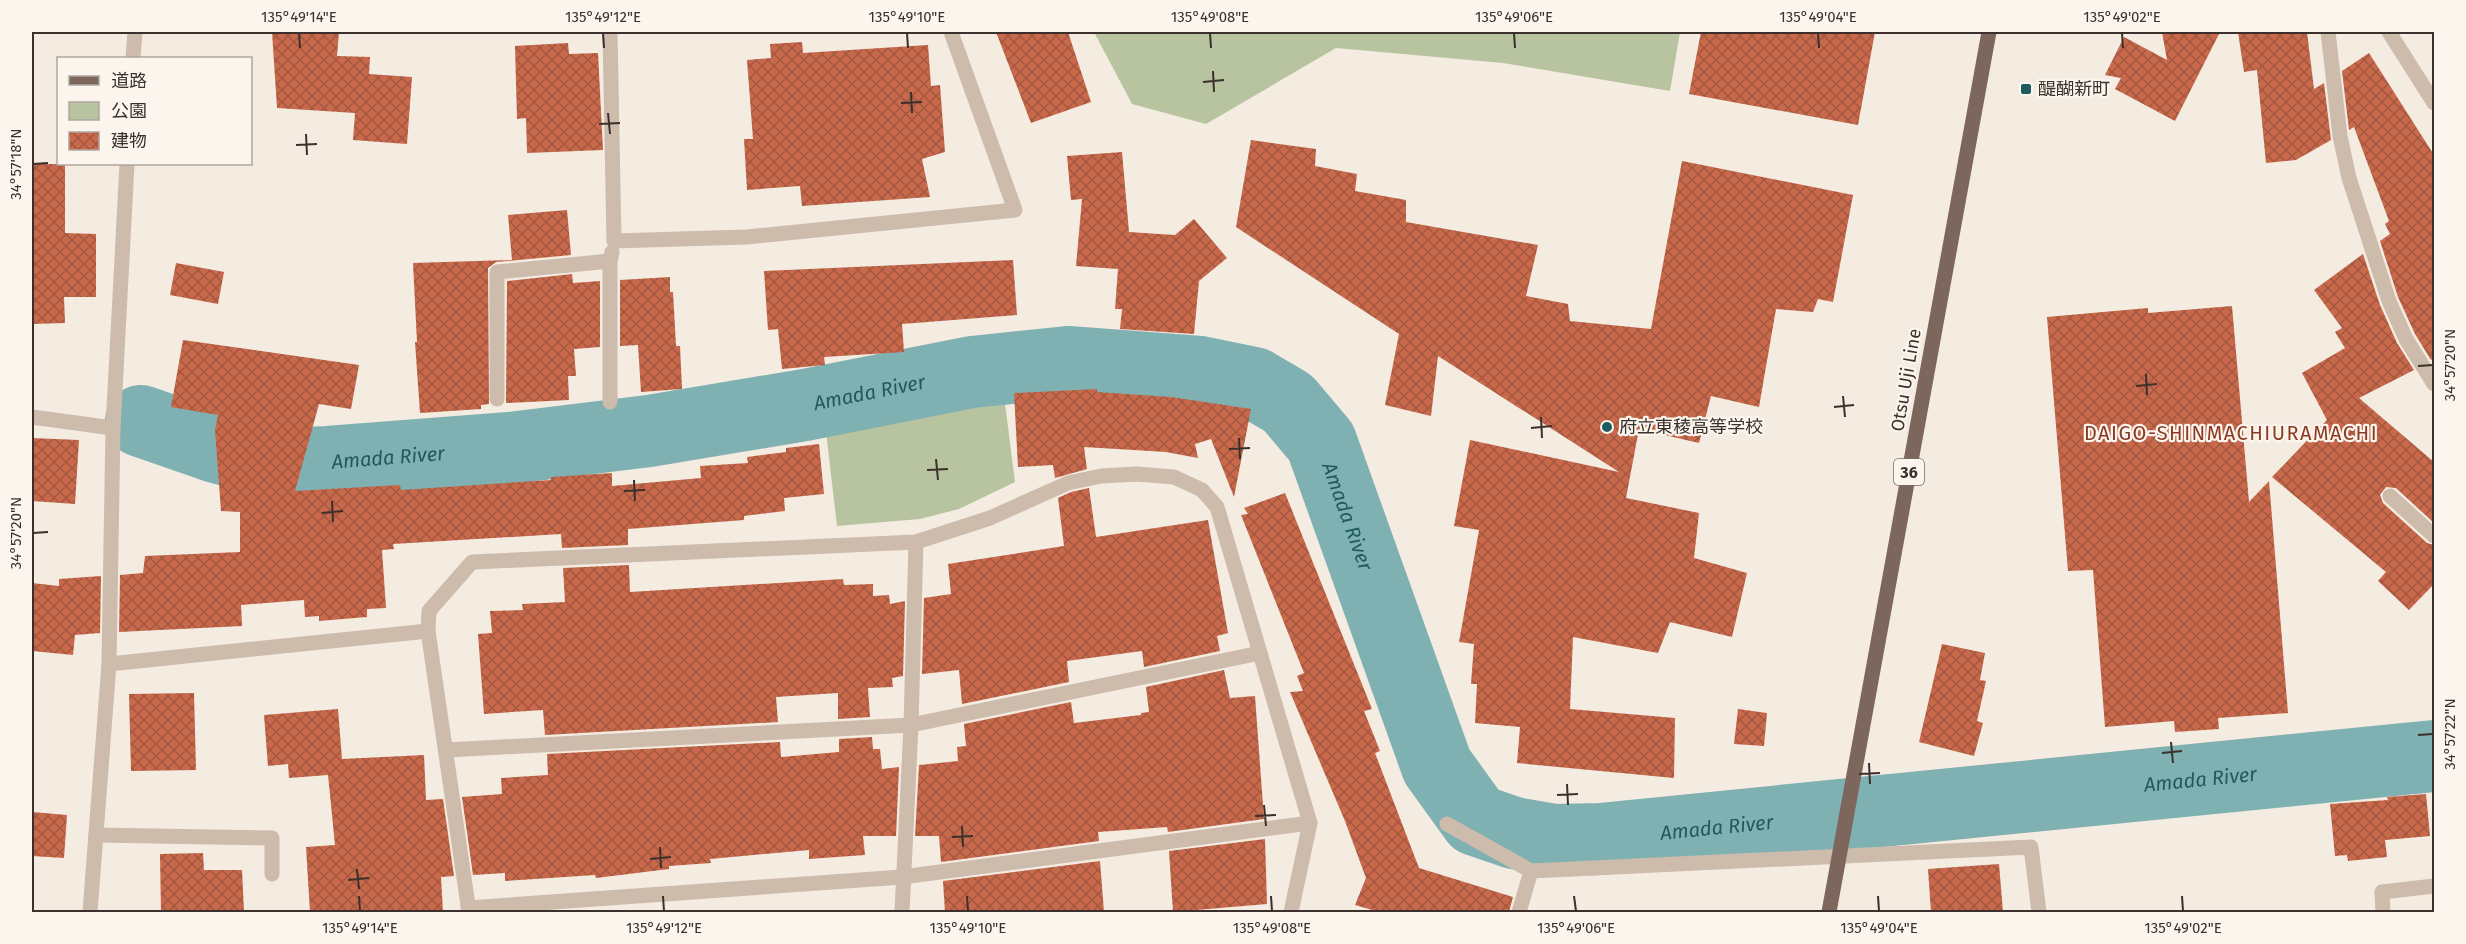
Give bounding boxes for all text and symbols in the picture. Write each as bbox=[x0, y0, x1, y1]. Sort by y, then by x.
text: 135°49'14"E bbox=[261, 8, 337, 26]
text: 135°49'12"E bbox=[565, 8, 641, 26]
text: 135°49'10"E bbox=[869, 8, 945, 26]
text: 135°49'08"E bbox=[1171, 8, 1249, 26]
text: 135°49'06"E bbox=[1475, 8, 1553, 26]
text: 135°49'04"E bbox=[1779, 8, 1857, 26]
text: 135°49'02"E bbox=[2083, 8, 2161, 26]
legend bbox=[57, 57, 252, 165]
text: 道路 bbox=[111, 70, 147, 92]
place label: 醍醐新町 bbox=[2038, 78, 2110, 100]
marker: 醍醐新町 bbox=[2019, 82, 2033, 96]
text: 公園 bbox=[111, 100, 147, 122]
text: 34°57'18"N bbox=[7, 128, 25, 200]
text: 建物 bbox=[111, 130, 147, 152]
street label: Otsu Uji Line bbox=[1886, 327, 1926, 433]
text: 34°57'20"N bbox=[2441, 329, 2459, 401]
water label: Amada River bbox=[811, 369, 929, 415]
place label: 府立東稜高等学校 bbox=[1619, 416, 1763, 438]
marker: 府立東稜高等学校 bbox=[1600, 420, 1614, 434]
district label: DAIGO-SHINMACHIURAMACHI bbox=[2084, 421, 2378, 445]
water label: Amada River bbox=[330, 441, 447, 474]
water label: Amada River bbox=[1317, 458, 1378, 575]
road number: 36 bbox=[1894, 459, 1924, 485]
text: 34°57'20"N bbox=[7, 497, 25, 569]
text: 34°57'22"N bbox=[2441, 698, 2459, 770]
water label: Amada River bbox=[2142, 762, 2259, 797]
water label: Amada River bbox=[1658, 810, 1776, 845]
text: 135°49'14"E bbox=[322, 919, 398, 937]
text: 135°49'12"E bbox=[626, 919, 702, 937]
text: 135°49'10"E bbox=[930, 919, 1006, 937]
text: 135°49'08"E bbox=[1233, 919, 1311, 937]
text: 135°49'06"E bbox=[1537, 919, 1615, 937]
text: 135°49'04"E bbox=[1840, 919, 1918, 937]
text: 135°49'02"E bbox=[2144, 919, 2222, 937]

